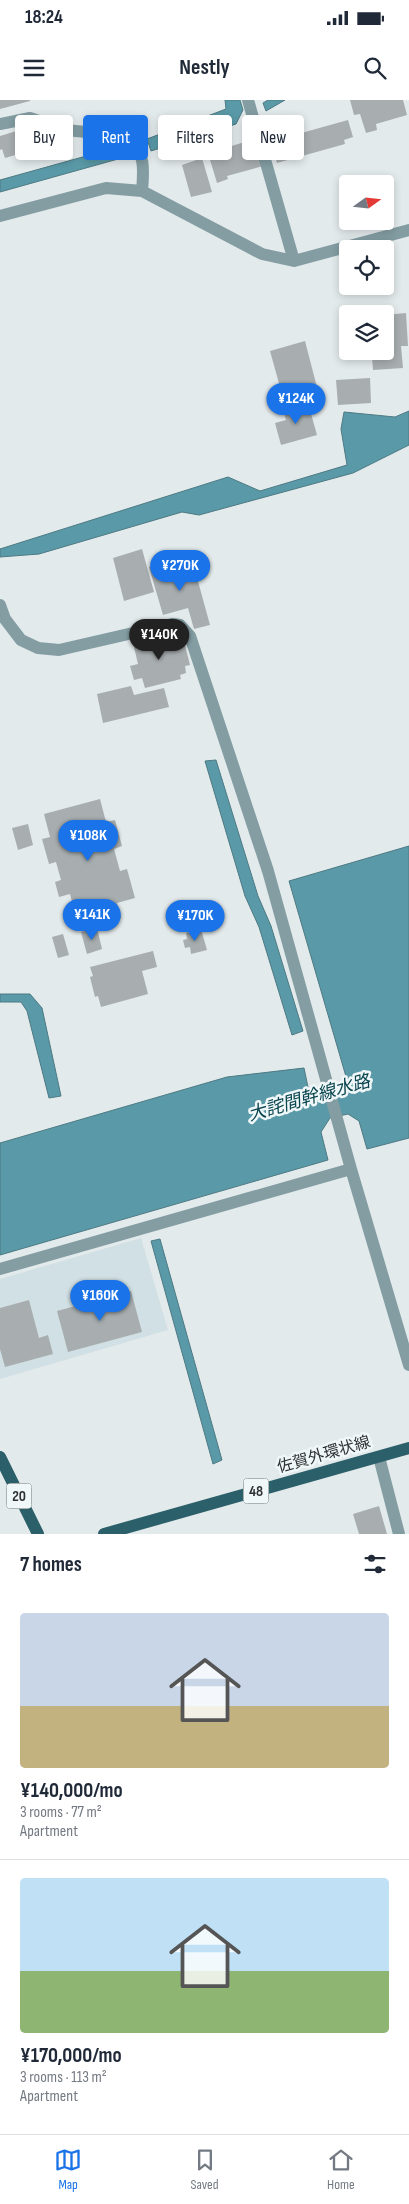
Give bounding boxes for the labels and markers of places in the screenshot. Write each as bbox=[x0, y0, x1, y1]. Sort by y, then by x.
pin: ¥124K bbox=[261, 382, 331, 425]
pin: ¥270K bbox=[145, 550, 215, 592]
pin: ¥140K bbox=[124, 618, 194, 661]
pin: ¥108K bbox=[53, 820, 123, 862]
pin: ¥141K bbox=[57, 898, 127, 941]
pin: ¥170K bbox=[160, 900, 230, 942]
pin: ¥160K bbox=[65, 1280, 135, 1322]

